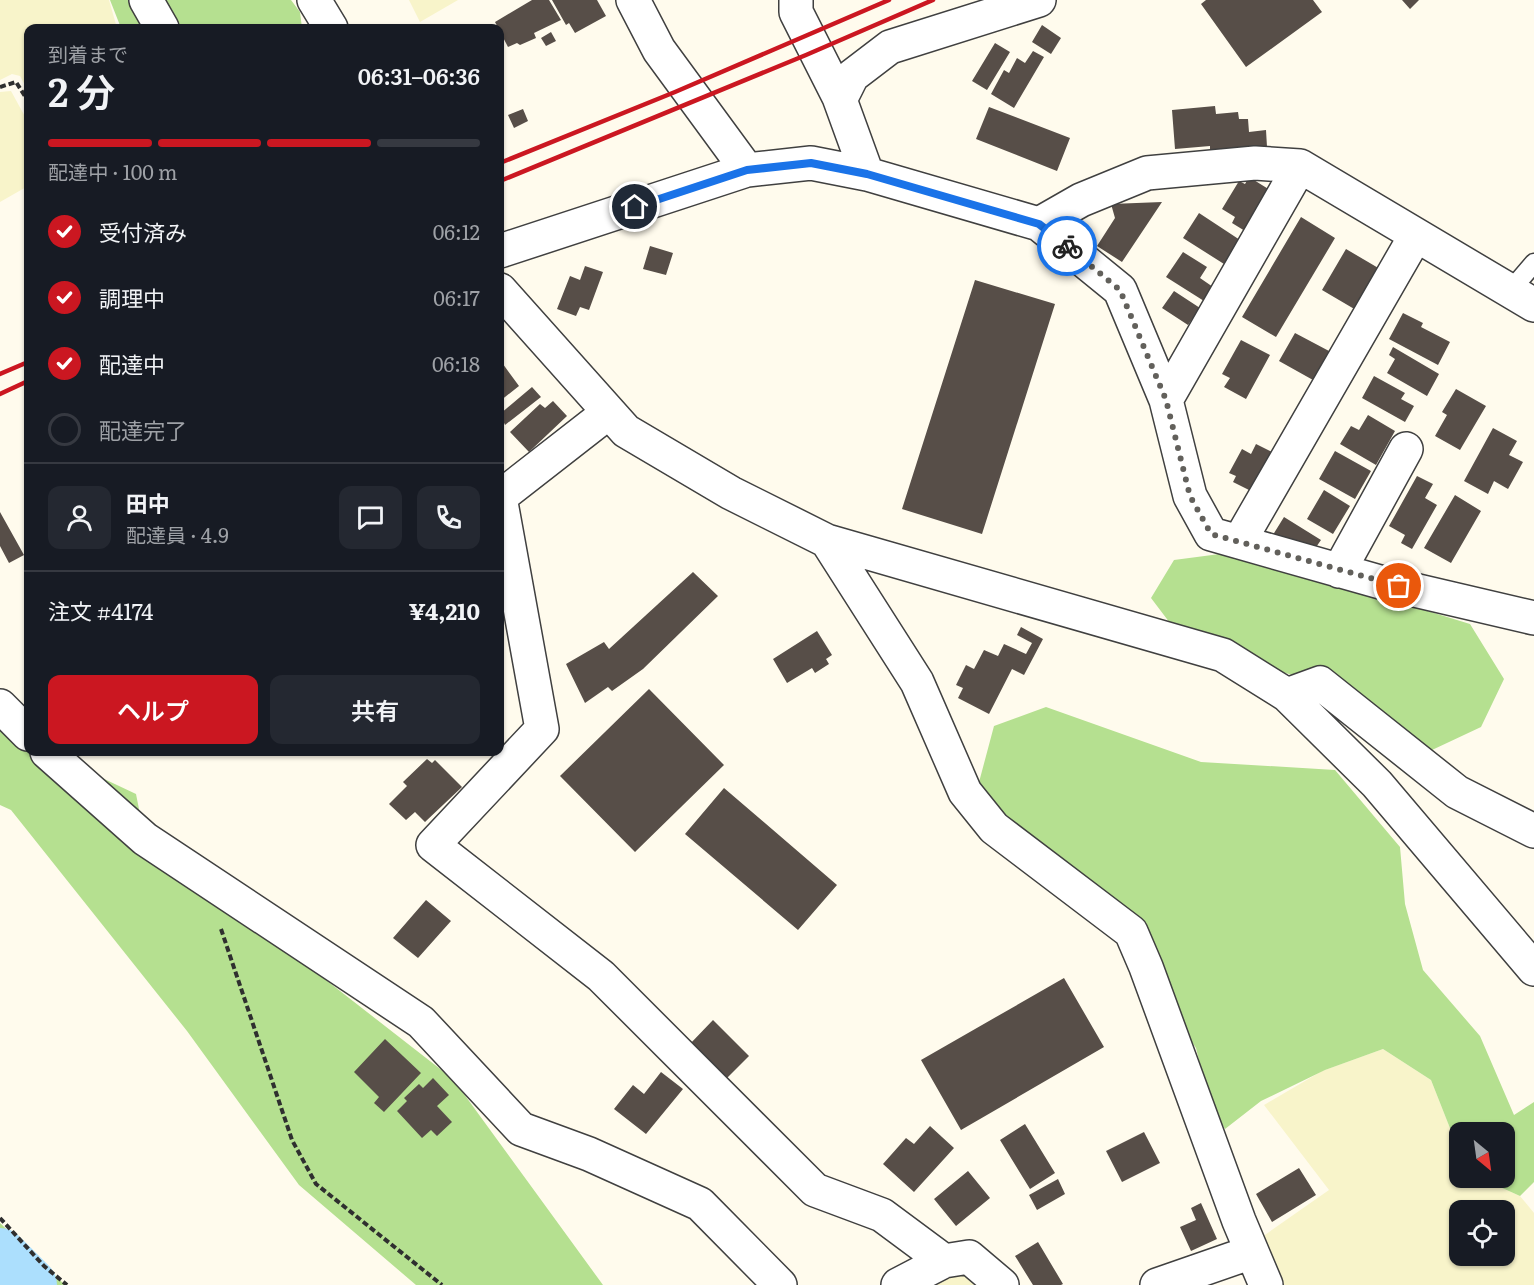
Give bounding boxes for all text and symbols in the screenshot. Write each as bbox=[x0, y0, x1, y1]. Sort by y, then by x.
text: 到着まで bbox=[48, 38, 128, 68]
text: 06:31–06:36 bbox=[358, 59, 480, 92]
text: 2 分 bbox=[48, 61, 115, 119]
text: 配達中 · 100 m bbox=[48, 156, 177, 186]
pin bbox=[609, 181, 660, 232]
icon: home bbox=[618, 190, 651, 223]
icon: check bbox=[48, 215, 81, 248]
text: 受付済み bbox=[99, 215, 187, 248]
text: 06:12 bbox=[433, 216, 480, 246]
courier bbox=[1037, 216, 1097, 276]
icon: bike bbox=[1051, 230, 1084, 263]
icon: check bbox=[48, 281, 81, 314]
text: 調理中 bbox=[99, 281, 165, 314]
text: 06:17 bbox=[433, 282, 480, 312]
icon: check bbox=[48, 347, 81, 380]
text: 配達中 bbox=[99, 347, 165, 380]
text: 06:18 bbox=[432, 348, 480, 378]
text: 配達完了 bbox=[99, 413, 187, 446]
button: person bbox=[48, 486, 111, 549]
text: 田中 bbox=[126, 486, 170, 519]
button: chat bbox=[339, 486, 402, 549]
button: phone bbox=[417, 486, 480, 549]
text: 配達員 · 4.9 bbox=[126, 519, 229, 549]
pin bbox=[1373, 560, 1424, 611]
icon: bag bbox=[1382, 569, 1415, 602]
text: 注文 #4174 bbox=[48, 594, 153, 627]
text: ¥4,210 bbox=[409, 594, 480, 627]
button: ヘルプ bbox=[48, 675, 258, 744]
button: 共有 bbox=[270, 675, 480, 744]
north arrow bbox=[1449, 1122, 1515, 1188]
map controls bbox=[1449, 1122, 1515, 1266]
button: locate bbox=[1449, 1200, 1515, 1266]

